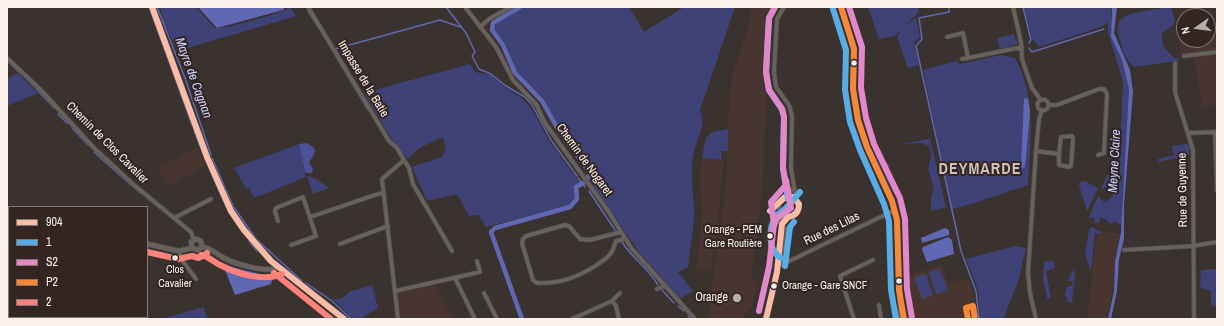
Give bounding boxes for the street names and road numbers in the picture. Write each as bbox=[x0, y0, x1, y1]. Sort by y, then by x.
street label: Impasse de la Batie bbox=[334, 38, 392, 120]
street label: Chemin de Clos Cavalier bbox=[63, 99, 151, 187]
street label: Chemin de Nogaret bbox=[553, 121, 615, 199]
street label: Rue de Guyenne bbox=[1175, 153, 1191, 227]
street label: Rue des Lilas bbox=[802, 209, 862, 249]

